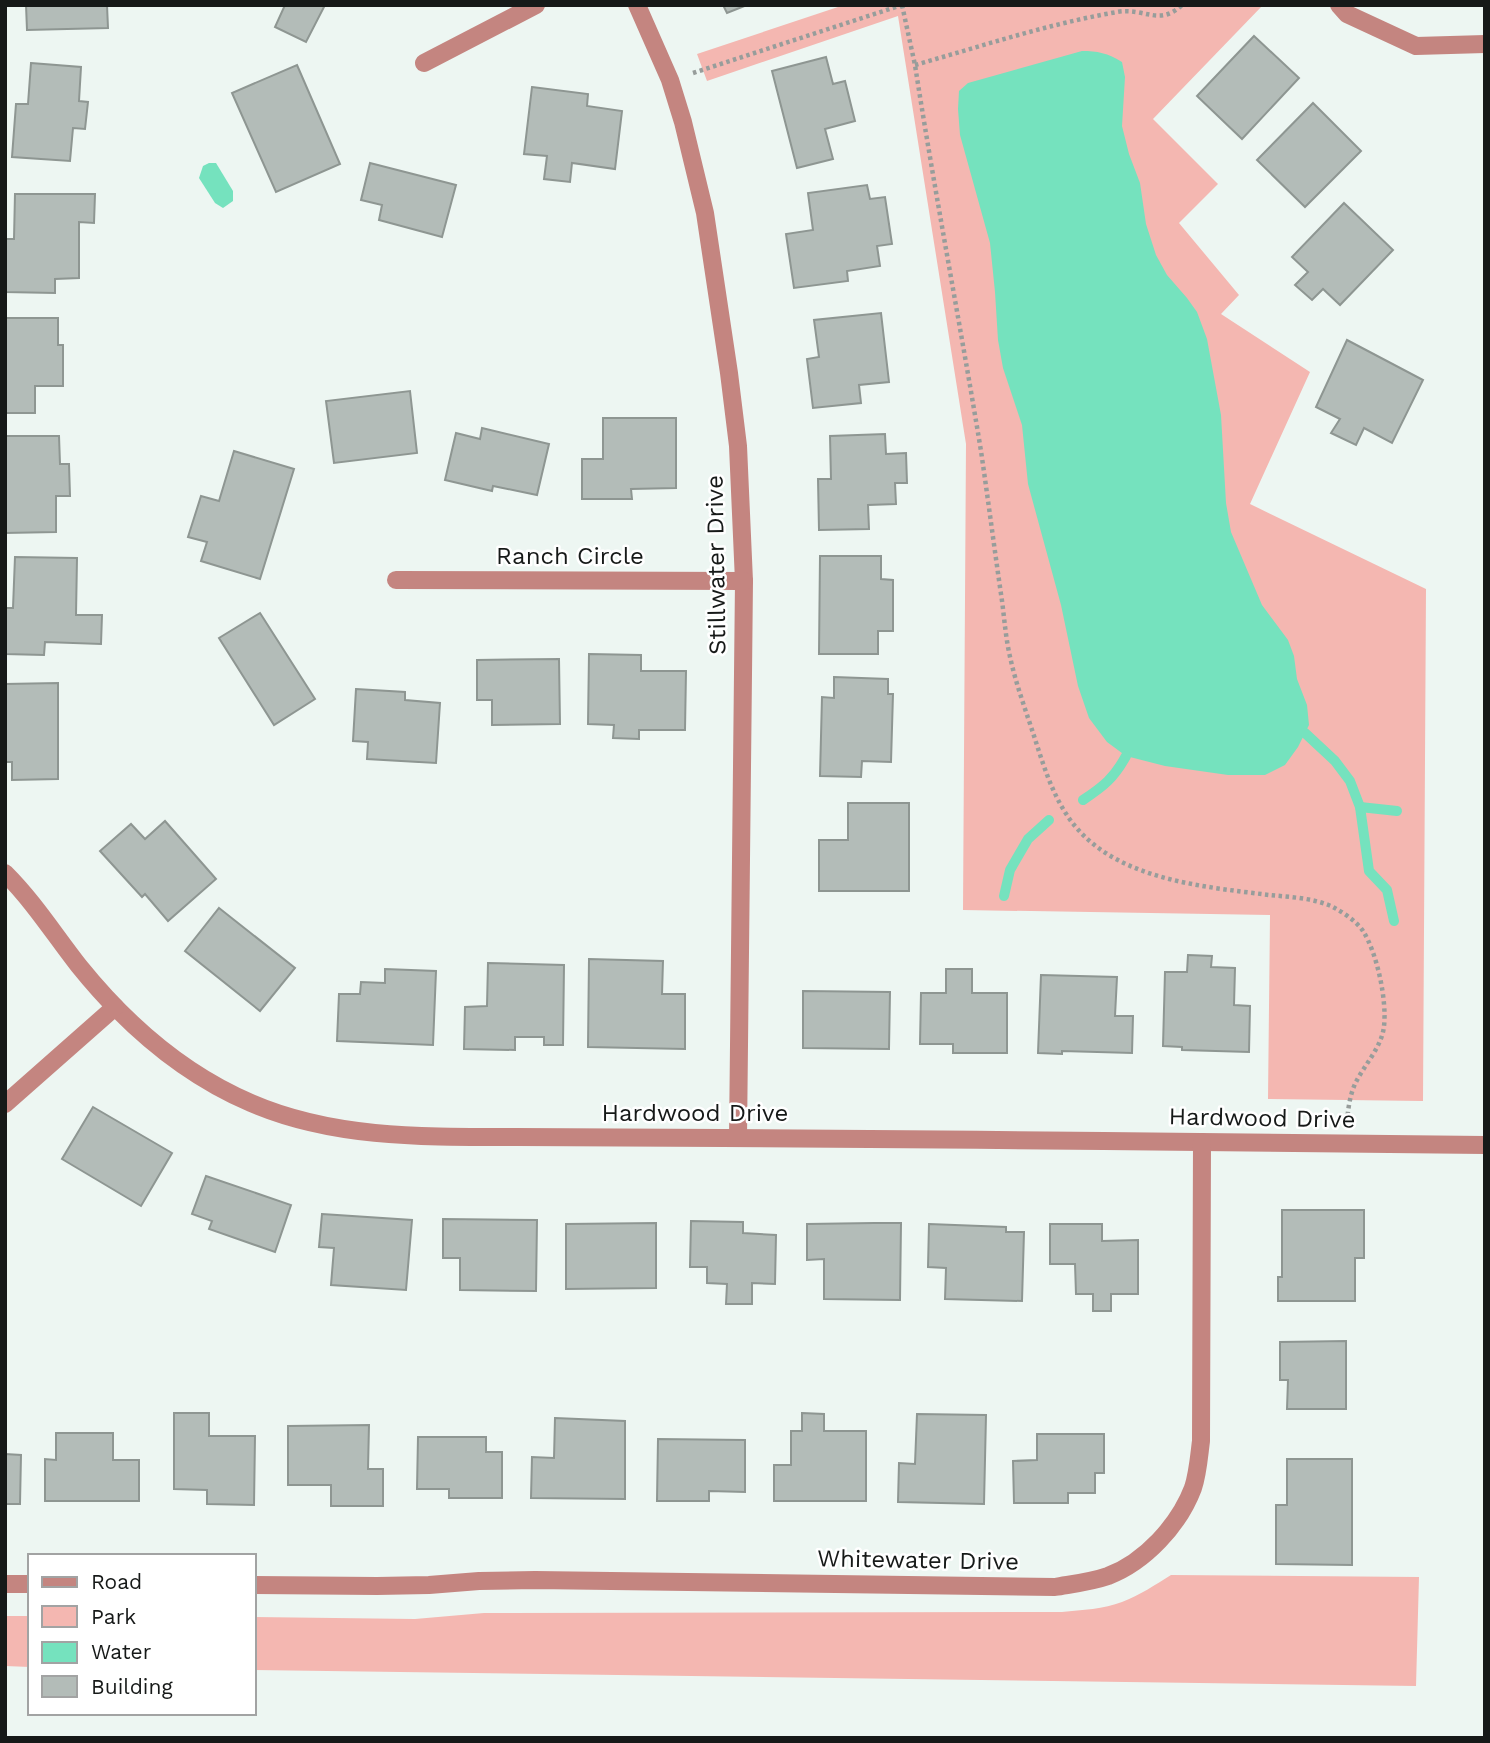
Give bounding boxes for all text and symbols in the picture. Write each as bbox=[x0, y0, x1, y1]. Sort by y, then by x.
street label: Stillwater Drive bbox=[700, 475, 732, 655]
street label: Ranch Circle bbox=[496, 542, 644, 570]
street label: Hardwood Drive bbox=[602, 1099, 788, 1127]
street label: Hardwood Drive bbox=[1168, 1102, 1356, 1134]
street label: Whitewater Drive bbox=[817, 1544, 1019, 1576]
legend bbox=[28, 1554, 256, 1715]
text: Road bbox=[91, 1569, 142, 1594]
text: Park bbox=[91, 1604, 136, 1629]
text: Water bbox=[91, 1639, 152, 1664]
text: Building bbox=[91, 1674, 173, 1699]

